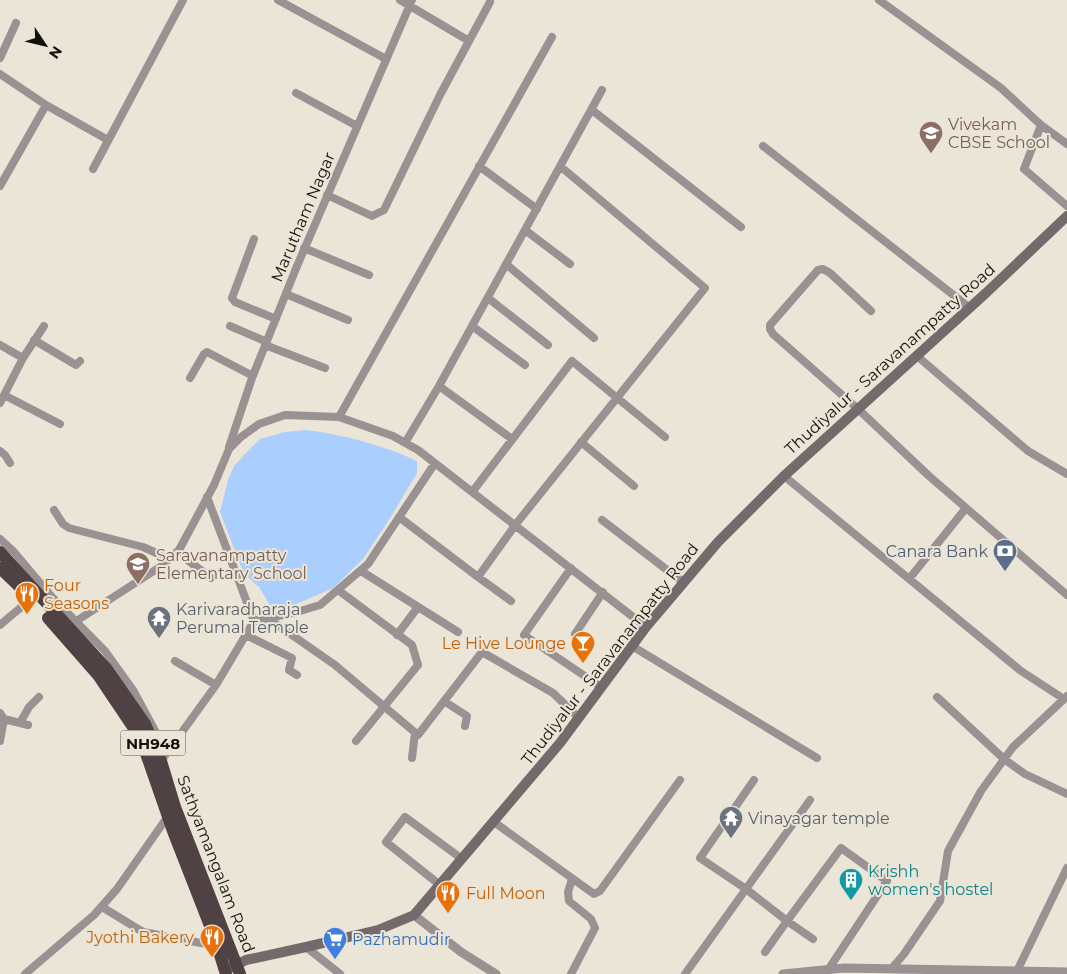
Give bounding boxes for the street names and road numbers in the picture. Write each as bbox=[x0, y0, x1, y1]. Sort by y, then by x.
street label: Marutham Nagar bbox=[267, 149, 339, 285]
street label: Thudiyalur - Saravanampatty Road bbox=[781, 260, 999, 458]
street label: Thudiyalur - Saravanampatty Road bbox=[518, 539, 702, 769]
road number: NH948 bbox=[120, 730, 186, 756]
street label: Sathyamangalam Road bbox=[173, 773, 259, 955]

